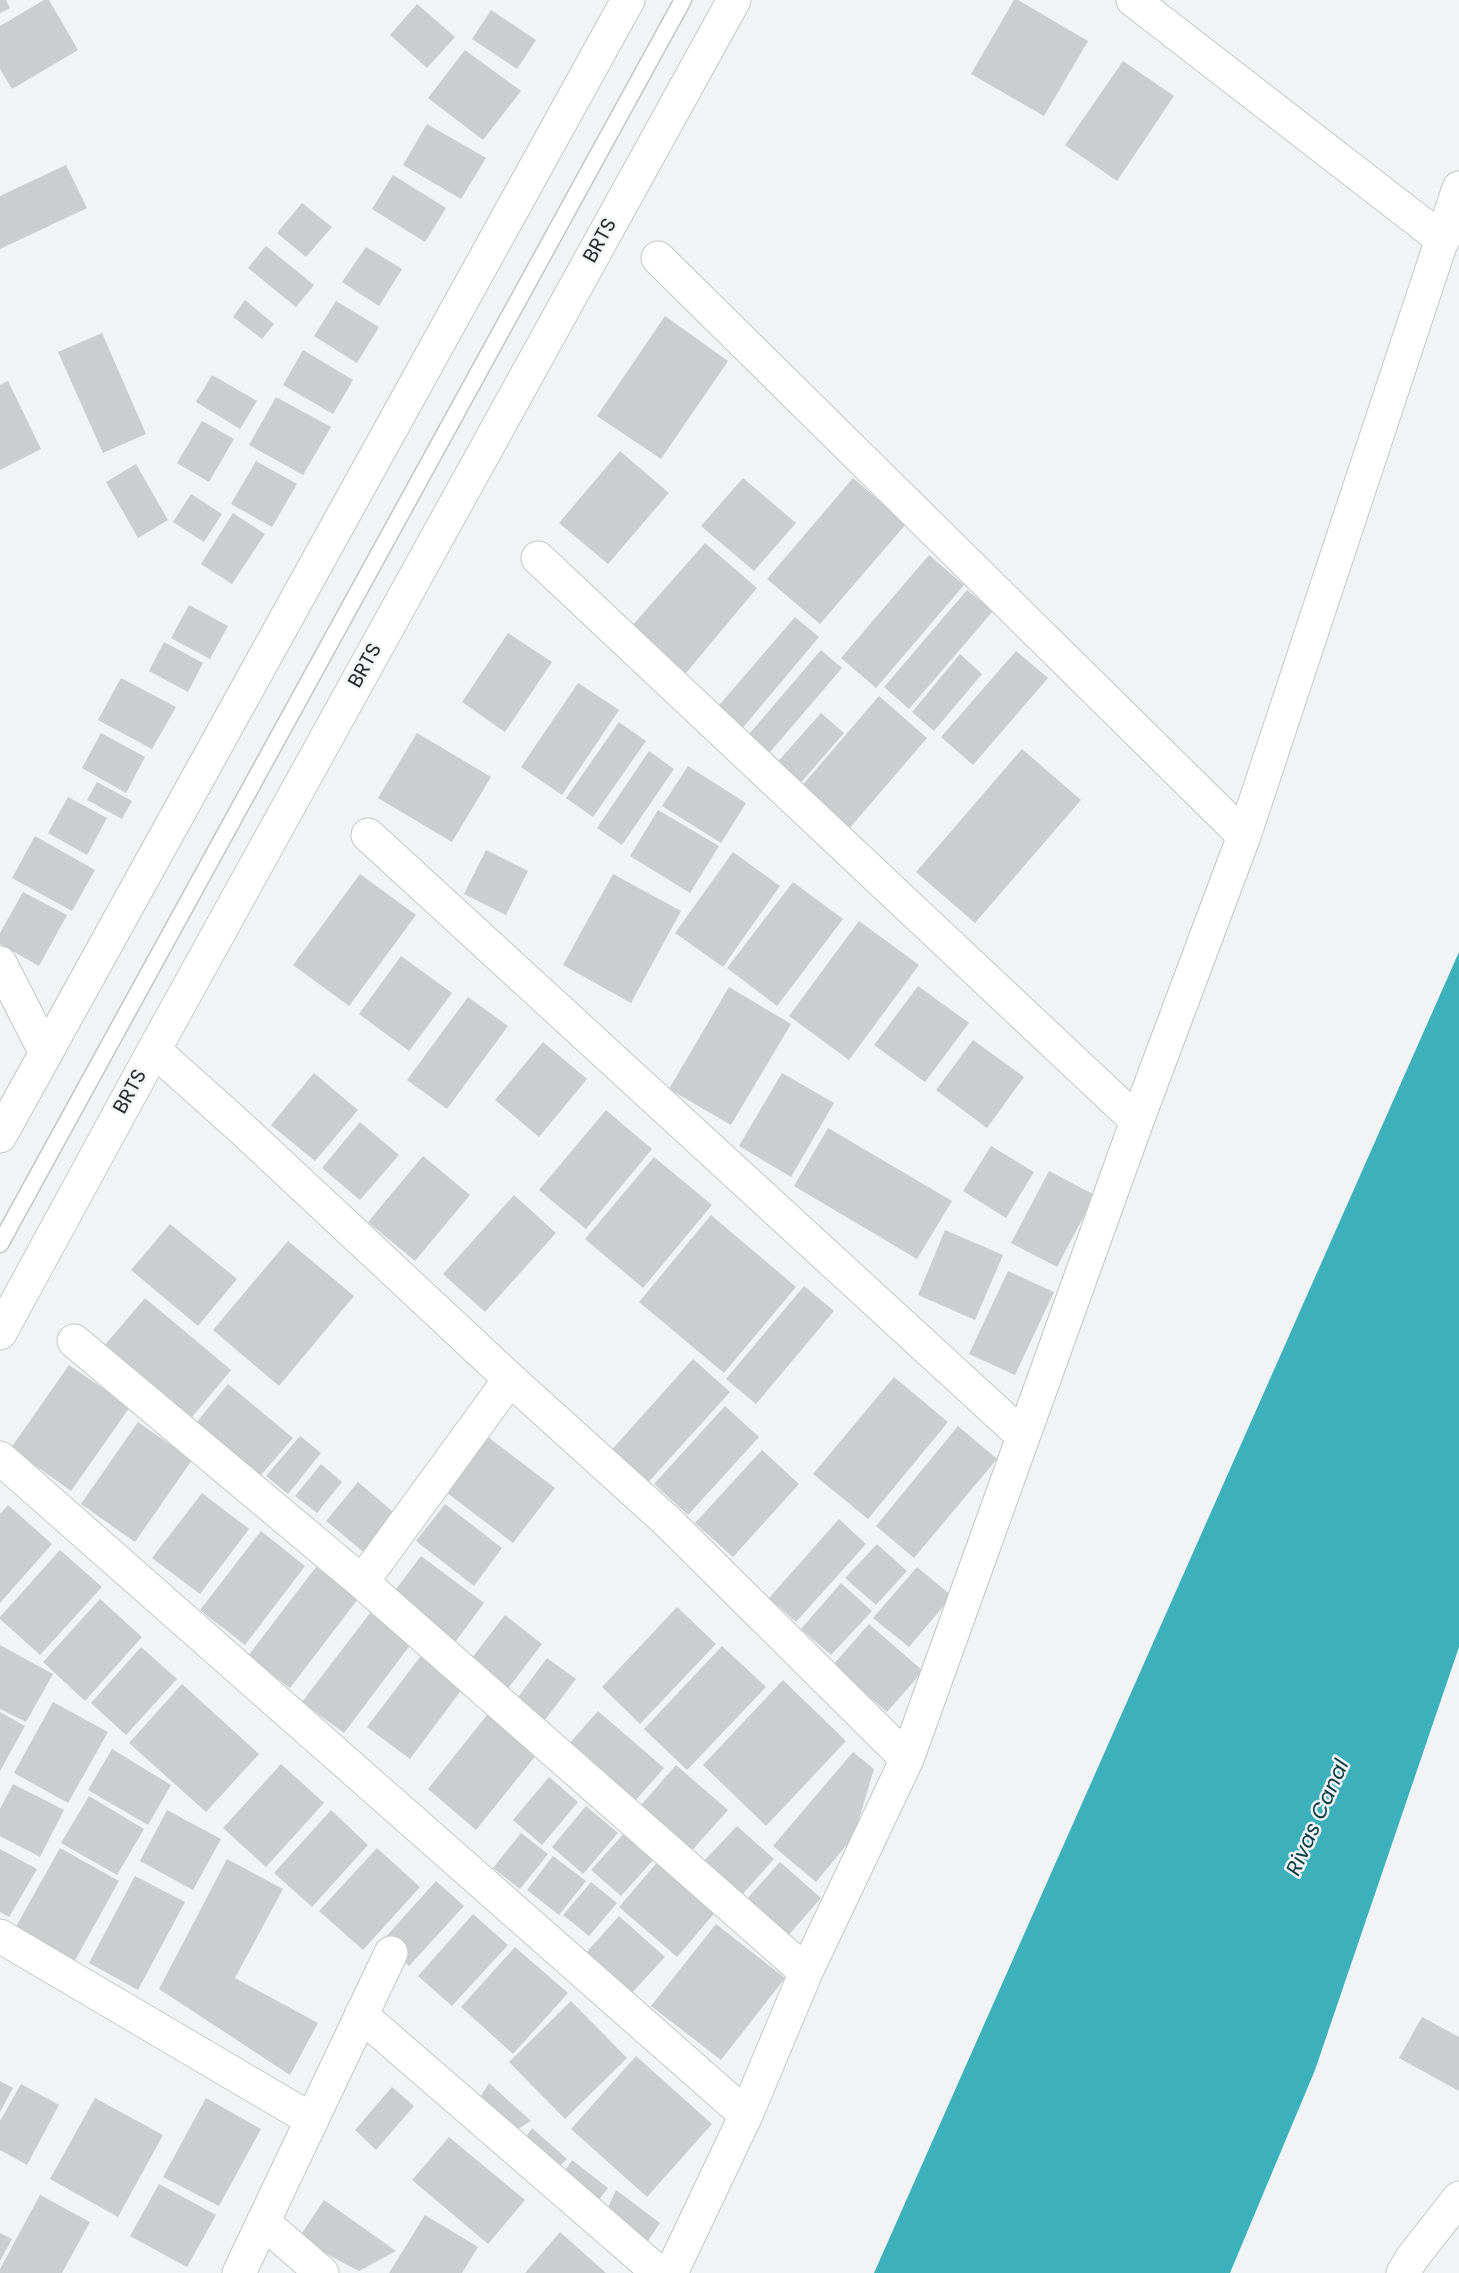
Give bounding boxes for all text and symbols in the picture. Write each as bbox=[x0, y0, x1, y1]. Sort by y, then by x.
street label: BRTS bbox=[579, 215, 623, 267]
street label: BRTS bbox=[344, 640, 388, 692]
street label: BRTS bbox=[109, 1066, 153, 1118]
water label: Rivas Canal bbox=[1282, 1756, 1356, 1880]

